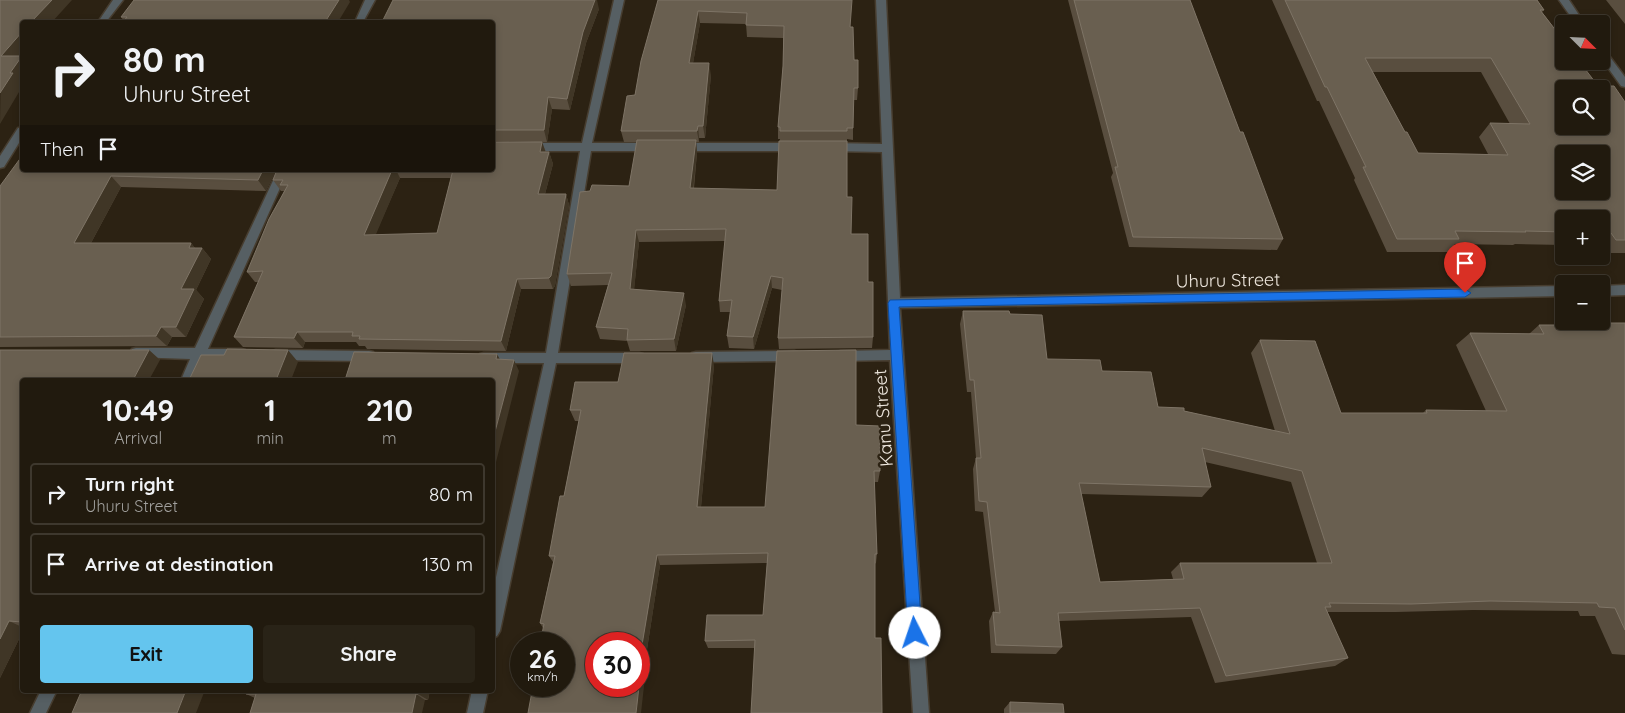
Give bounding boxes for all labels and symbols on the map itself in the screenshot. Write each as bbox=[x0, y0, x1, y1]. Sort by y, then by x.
north arrow bbox=[1555, 15, 1610, 70]
pin bbox=[1444, 242, 1486, 293]
street label: Uhuru Street bbox=[1176, 268, 1280, 292]
street label: Kanu Street bbox=[868, 368, 898, 468]
position arrow bbox=[888, 606, 940, 658]
speed limit sign: 30 bbox=[585, 632, 650, 697]

